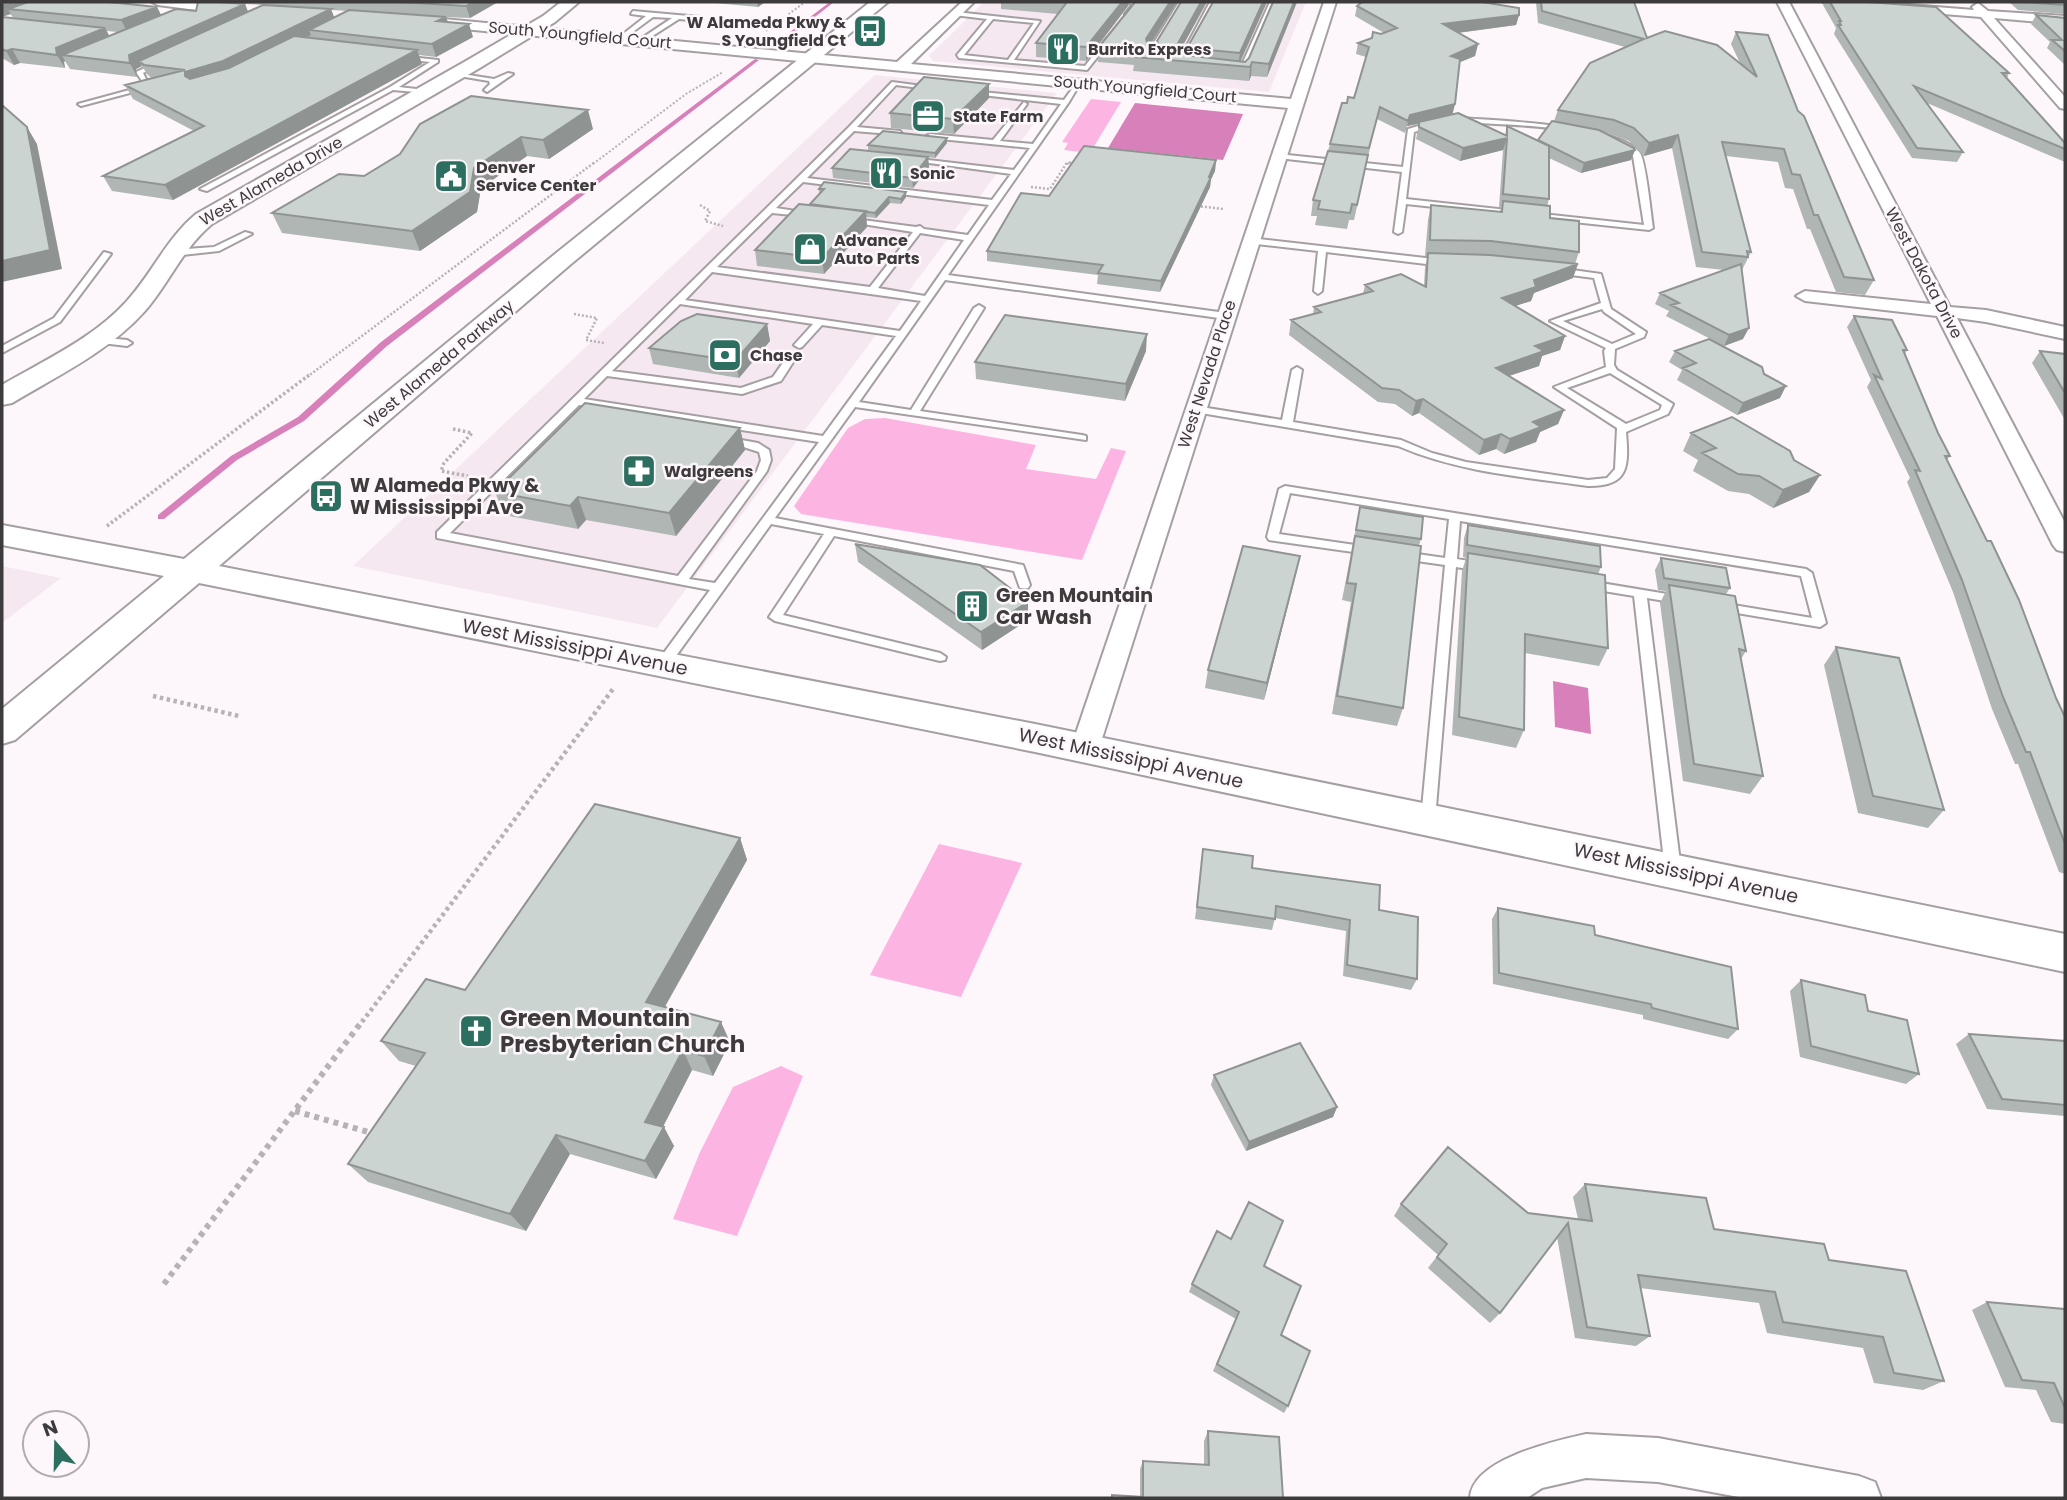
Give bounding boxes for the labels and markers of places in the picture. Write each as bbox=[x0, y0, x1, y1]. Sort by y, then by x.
place label: W Alameda Pkwy & S Youngfield Ct bbox=[686, 11, 846, 52]
bus stop icon: W Alameda Pkwy & S Youngfield Ct bbox=[851, 12, 889, 50]
restaurant icon: Burrito Express bbox=[1044, 30, 1082, 68]
place label: Burrito Express bbox=[1088, 38, 1211, 61]
office icon: State Farm bbox=[909, 97, 947, 135]
place label: State Farm bbox=[953, 105, 1043, 128]
restaurant icon: Sonic bbox=[867, 154, 905, 192]
place label: Denver Service Center bbox=[476, 156, 596, 197]
public building icon: Denver Service Center bbox=[432, 157, 470, 195]
place label: Sonic bbox=[910, 162, 956, 185]
place label: Advance Auto Parts bbox=[834, 229, 920, 270]
shop icon: Advance Auto Parts bbox=[791, 230, 829, 268]
bank icon: Chase bbox=[706, 336, 744, 374]
place label: Chase bbox=[750, 344, 803, 367]
pharmacy icon: Walgreens bbox=[620, 452, 658, 490]
place label: Walgreens bbox=[664, 460, 754, 483]
place label: W Alameda Pkwy & W Mississippi Ave bbox=[350, 472, 540, 521]
bus stop icon: W Alameda Pkwy & W Mississippi Ave bbox=[307, 477, 345, 515]
place label: Green Mountain Car Wash bbox=[996, 582, 1153, 631]
building icon: Green Mountain Car Wash bbox=[953, 587, 991, 625]
place label: Green Mountain Presbyterian Church bbox=[500, 1002, 745, 1060]
church icon: Green Mountain Presbyterian Church bbox=[457, 1012, 495, 1050]

